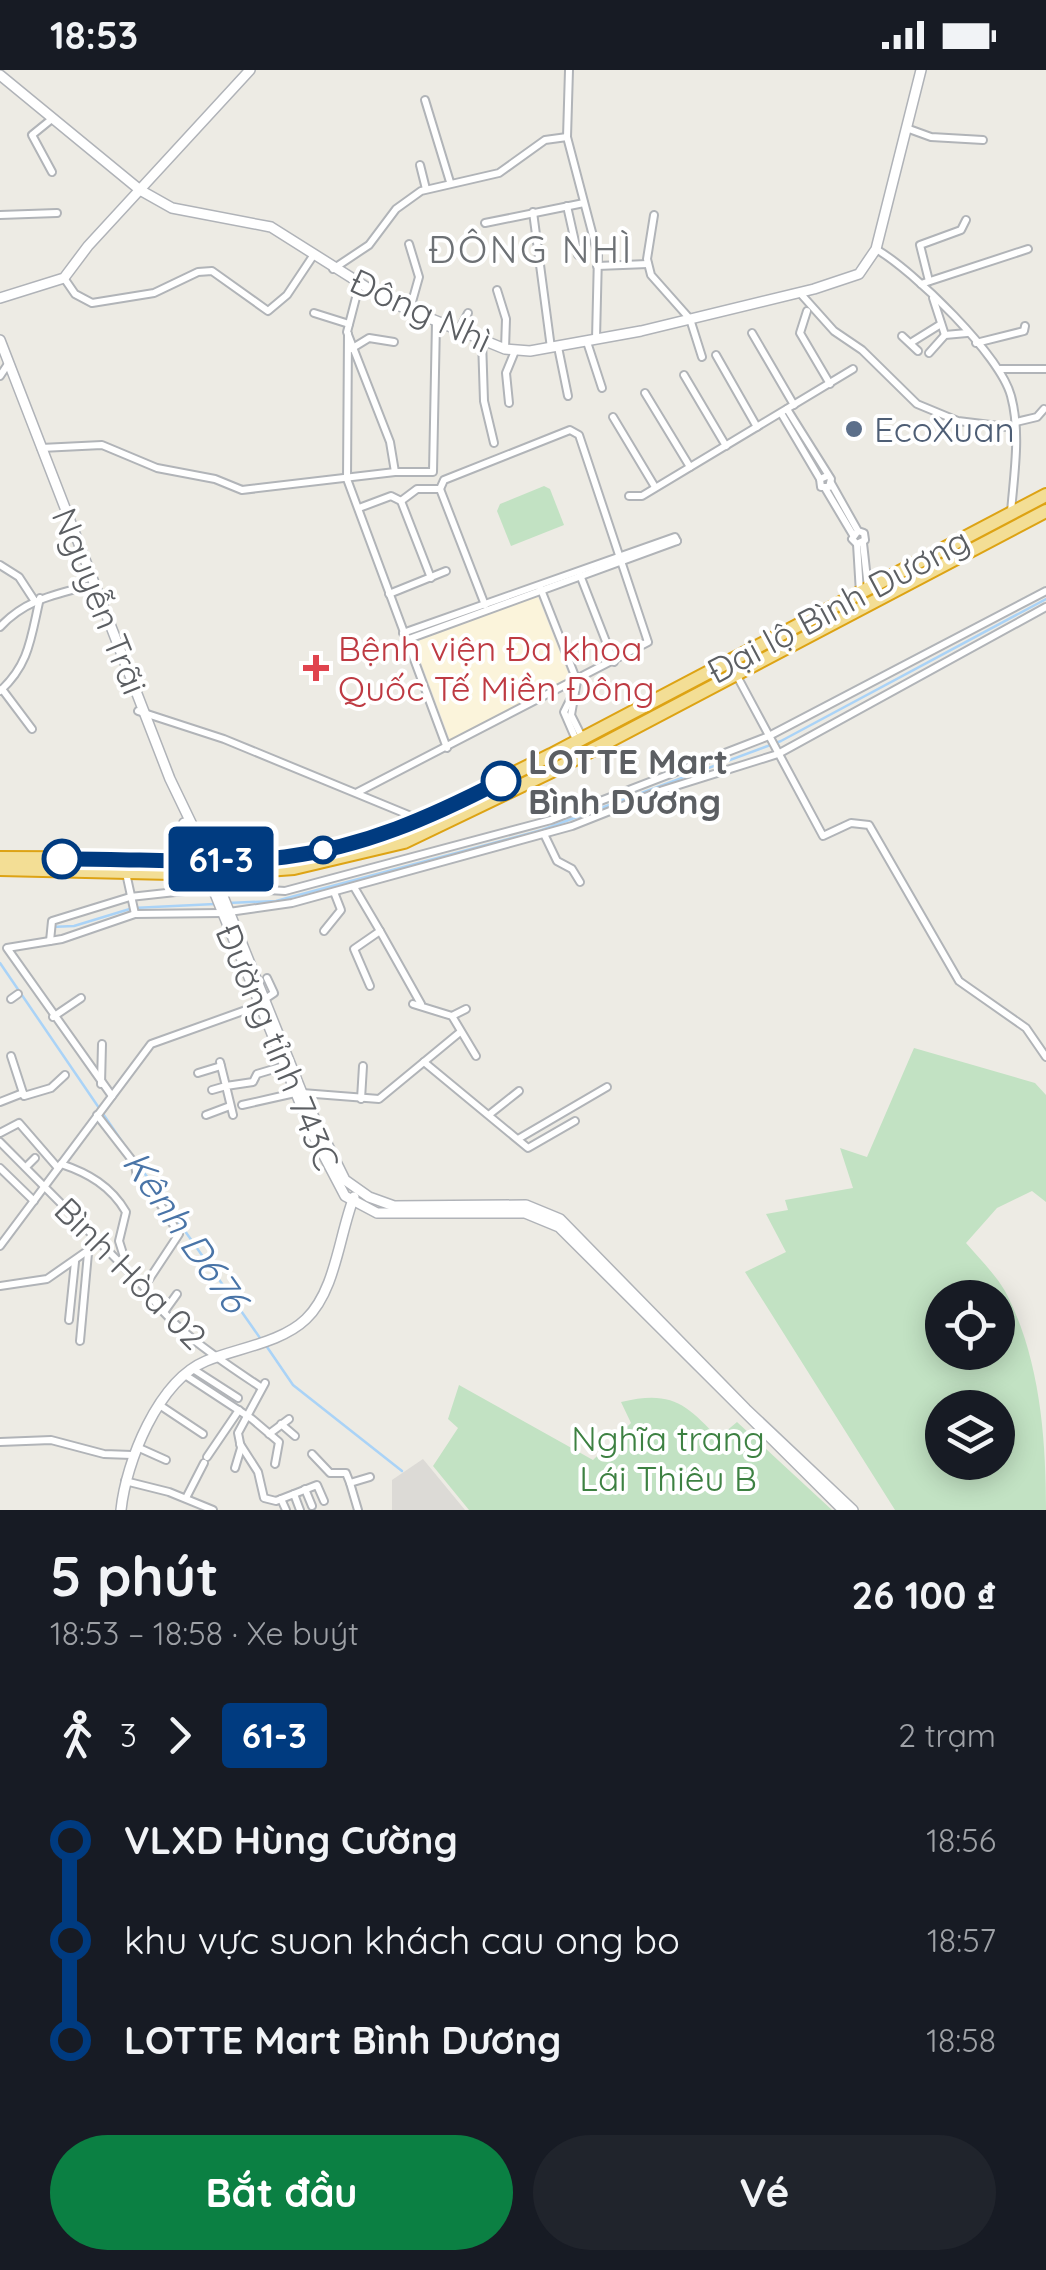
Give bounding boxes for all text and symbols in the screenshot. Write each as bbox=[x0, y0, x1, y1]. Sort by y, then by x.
text: 18:53 bbox=[50, 11, 138, 59]
district label: ĐÔNG NHÌ bbox=[428, 225, 634, 273]
street label: Đông Nhì bbox=[343, 258, 499, 362]
place label: EcoXuan bbox=[874, 407, 1015, 451]
marker: EcoXuan bbox=[843, 418, 865, 440]
street label: Nguyễn Trãi bbox=[43, 501, 157, 701]
street label: Đại lộ Bình Dương bbox=[699, 517, 977, 693]
place label: Bệnh viện Đa khoa Quốc Tế Miền Đông bbox=[338, 626, 655, 710]
marker: Bệnh viện Đa khoa Quốc Tế Miền Đông bbox=[303, 655, 329, 681]
place label: LOTTE Mart Bình Dương bbox=[528, 739, 728, 823]
marker: LOTTE Mart Bình Dương bbox=[482, 762, 520, 800]
line badge: 61-3 bbox=[151, 826, 291, 892]
text: 61-3 bbox=[189, 837, 253, 881]
unlabelled marker bbox=[310, 837, 336, 863]
unlabelled marker bbox=[43, 840, 81, 878]
street label: Đường tỉnh 743C bbox=[206, 917, 350, 1177]
water label: Kênh D676 bbox=[113, 1141, 261, 1323]
street label: Bình Hòa 02 bbox=[46, 1188, 216, 1358]
map controls bbox=[925, 1280, 1015, 1480]
button: locate bbox=[925, 1280, 1015, 1370]
button: layers bbox=[925, 1390, 1015, 1480]
park label: Nghĩa trang Lái Thiêu B bbox=[571, 1416, 765, 1500]
text: 5 phút bbox=[50, 1541, 219, 1610]
text: 26 100 ₫ bbox=[852, 1571, 996, 1619]
text: 18:53 – 18:58 · Xe buýt bbox=[50, 1613, 359, 1653]
icon: walk bbox=[50, 1708, 105, 1763]
icon: forward bbox=[152, 1708, 207, 1763]
text: 61-3 bbox=[242, 1713, 307, 1757]
text: 3 bbox=[120, 1715, 137, 1755]
text: 2 trạm bbox=[898, 1715, 996, 1755]
text: VLXD Hùng Cường bbox=[124, 1816, 458, 1864]
text: 18:56 bbox=[926, 1820, 996, 1860]
text: khu vực suon khách cau ong bo bbox=[124, 1916, 680, 1964]
text: 18:57 bbox=[927, 1920, 996, 1960]
text: LOTTE Mart Bình Dương bbox=[124, 2016, 561, 2064]
text: 18:58 bbox=[926, 2020, 996, 2060]
button: Bắt đầu bbox=[50, 2135, 513, 2250]
button: Vé bbox=[533, 2135, 996, 2250]

